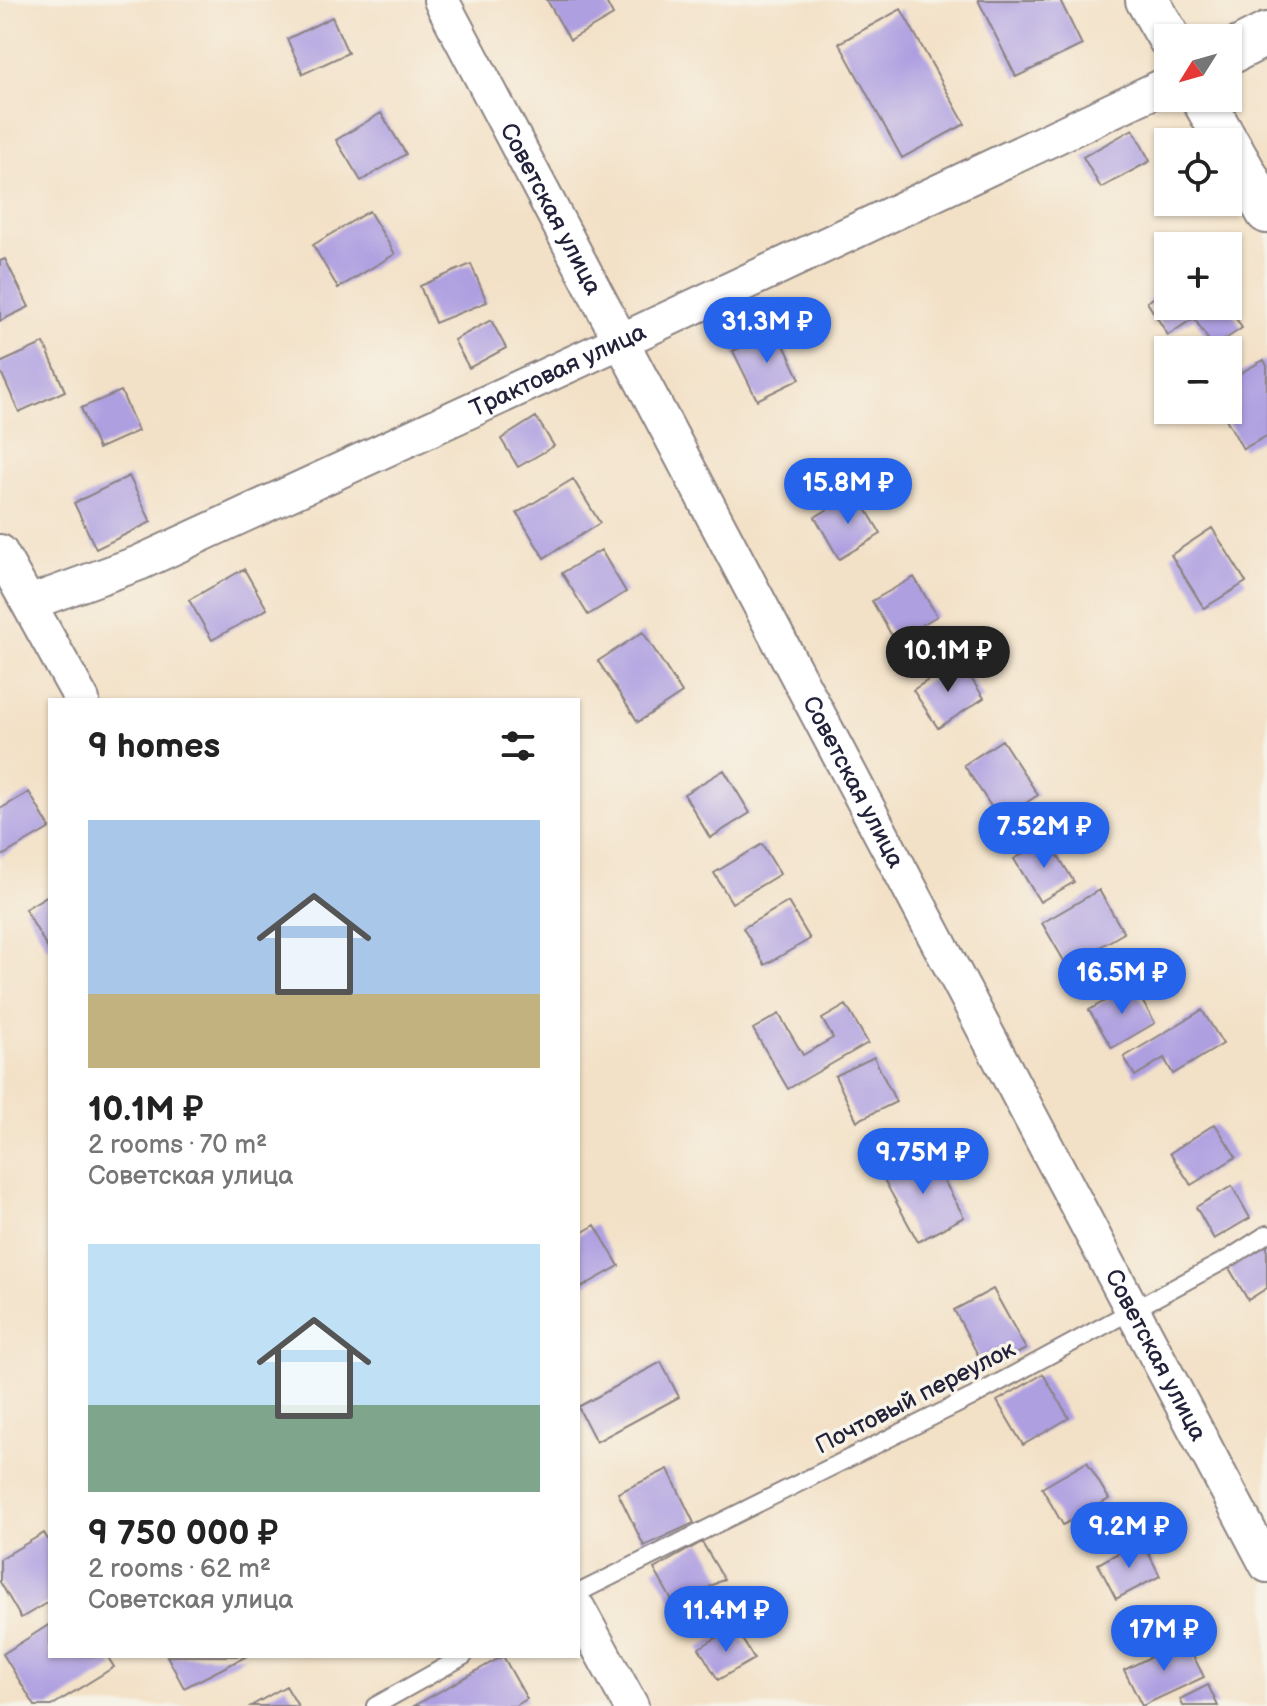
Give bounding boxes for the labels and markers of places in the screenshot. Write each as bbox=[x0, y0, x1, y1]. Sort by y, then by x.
pin: 31.3M ₽ bbox=[693, 297, 841, 365]
pin: 15.8M ₽ bbox=[774, 458, 922, 526]
pin: 10.1M ₽ bbox=[874, 626, 1022, 694]
pin: 7.52M ₽ bbox=[970, 802, 1118, 870]
pin: 16.5M ₽ bbox=[1048, 948, 1196, 1016]
pin: 9.75M ₽ bbox=[849, 1128, 997, 1196]
pin: 9.2M ₽ bbox=[1064, 1502, 1194, 1570]
pin: 11.4M ₽ bbox=[652, 1586, 800, 1654]
pin: 17M ₽ bbox=[1108, 1605, 1220, 1673]

